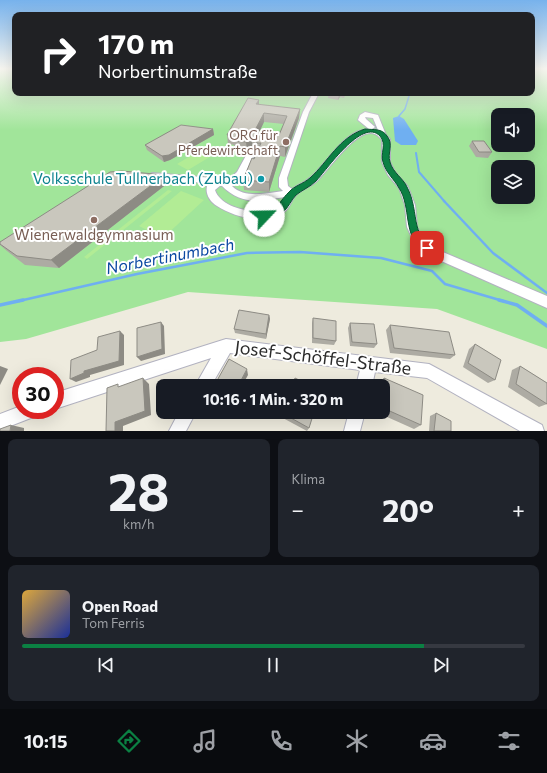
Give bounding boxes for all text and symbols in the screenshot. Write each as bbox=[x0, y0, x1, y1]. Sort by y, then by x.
text: 170 m bbox=[98, 26, 174, 60]
icon: right bbox=[32, 28, 84, 80]
text: Norbertinumstraße bbox=[98, 60, 257, 82]
map controls bbox=[491, 108, 535, 204]
button: sound bbox=[491, 108, 535, 152]
place label: ORG für Pferdewirtschaft bbox=[178, 127, 278, 158]
marker: ORG für Pferdewirtschaft bbox=[281, 137, 291, 147]
button: layers bbox=[491, 160, 535, 204]
place label: Volksschule Tullnerbach (Zubau) bbox=[33, 169, 253, 187]
marker: Volksschule Tullnerbach (Zubau) bbox=[256, 174, 266, 184]
position arrow bbox=[243, 195, 285, 237]
marker: Wienerwaldgymnasium bbox=[89, 215, 99, 225]
place label: Wienerwaldgymnasium bbox=[14, 225, 174, 243]
pin bbox=[410, 231, 444, 265]
water label: Norbertinumbach bbox=[104, 234, 236, 277]
icon: arrive bbox=[416, 237, 438, 259]
street label: Josef-Schöffel-Straße bbox=[234, 335, 413, 379]
speed limit sign: 30 bbox=[12, 367, 64, 419]
text: 10:16 · 1 Min. · 320 m bbox=[203, 390, 343, 408]
text: 28 bbox=[108, 458, 169, 522]
text: Klima bbox=[292, 471, 325, 487]
text: 20° bbox=[382, 491, 434, 528]
text: − bbox=[292, 496, 304, 523]
text: + bbox=[512, 496, 525, 523]
text: km/h bbox=[123, 516, 155, 532]
text: Open Road bbox=[82, 597, 158, 615]
text: Tom Ferris bbox=[82, 615, 145, 631]
icon: previous bbox=[95, 654, 117, 676]
icon: pause bbox=[262, 654, 284, 676]
icon: next bbox=[430, 654, 452, 676]
icon: directions bbox=[115, 727, 143, 755]
icon: music bbox=[191, 727, 219, 755]
icon: phone bbox=[267, 727, 295, 755]
icon: climate bbox=[343, 727, 371, 755]
icon: car bbox=[419, 727, 447, 755]
icon: filters bbox=[495, 727, 523, 755]
text: 10:15 bbox=[24, 730, 67, 752]

